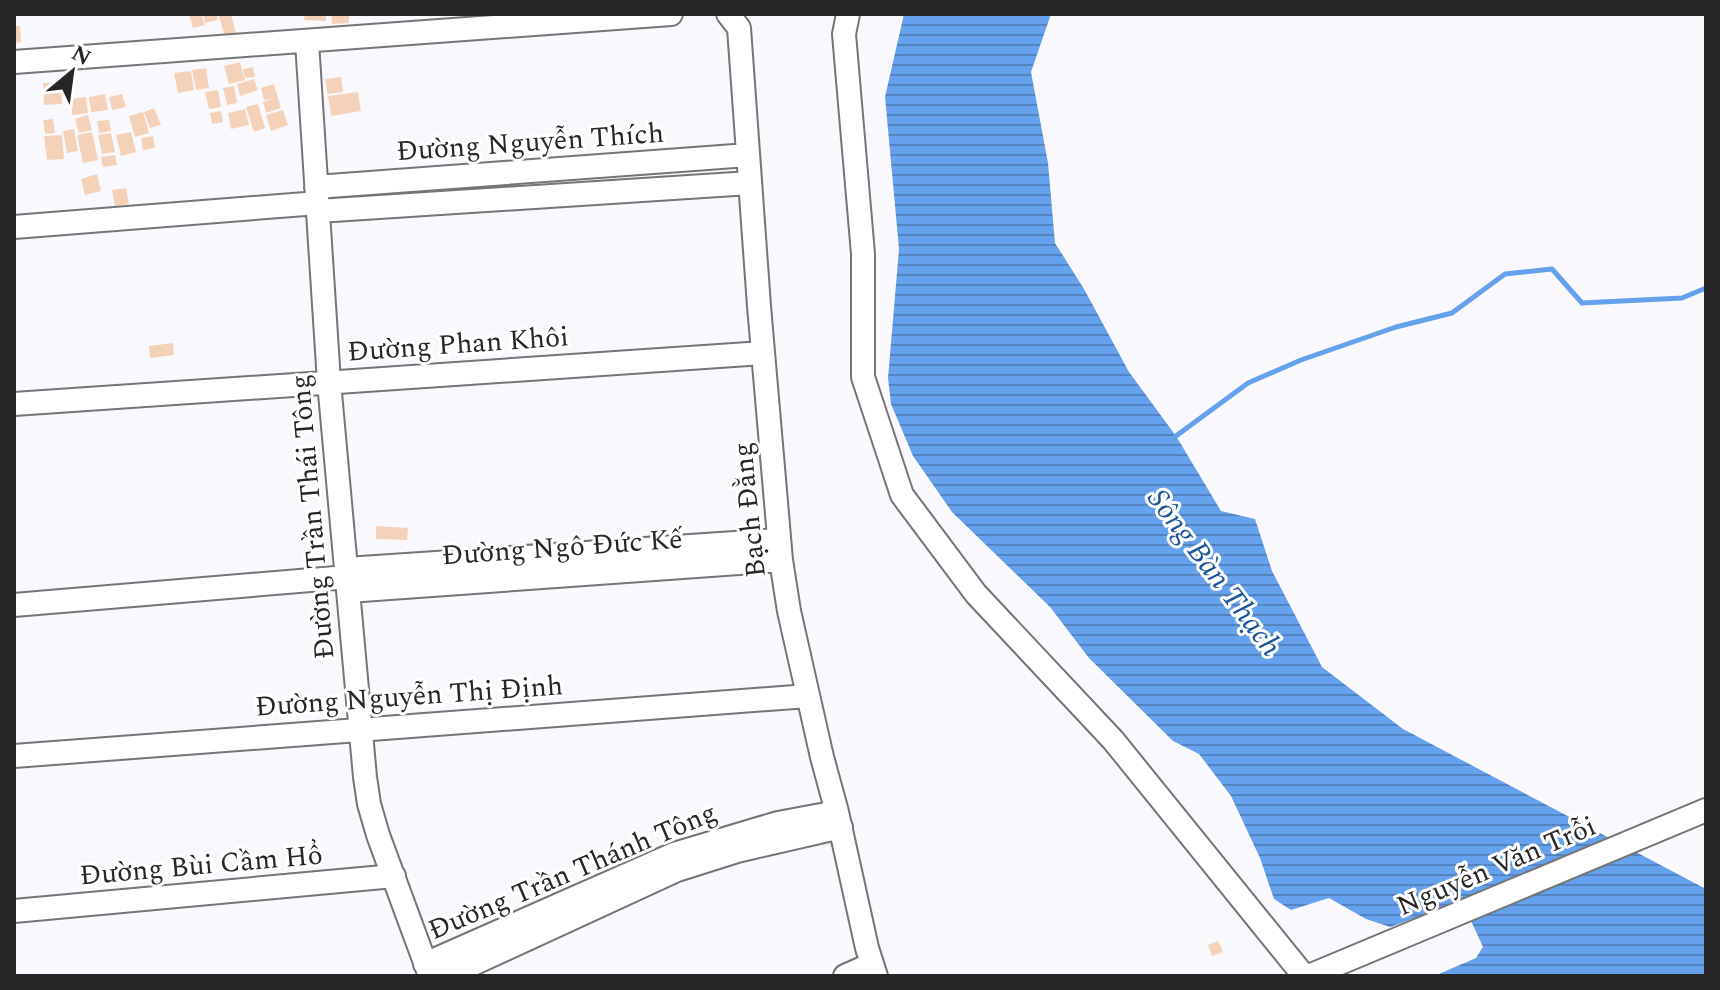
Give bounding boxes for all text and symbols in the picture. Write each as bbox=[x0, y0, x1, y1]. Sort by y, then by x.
north arrow bbox=[32, 32, 112, 112]
text: N bbox=[65, 37, 97, 75]
street label: Đường Nguyễn Thích bbox=[395, 112, 665, 173]
street label: Đường Phan Khôi bbox=[346, 315, 570, 374]
street label: Đường Trần Thái Tông bbox=[279, 373, 346, 661]
street label: Bạch Đằng bbox=[721, 440, 778, 580]
water label: Sông Bàn Thạch bbox=[1136, 479, 1293, 666]
street label: Đường Ngô Đức Kế bbox=[440, 518, 684, 577]
street label: Đường Nguyễn Thị Định bbox=[254, 664, 564, 729]
street label: Đường Trần Thánh Tông bbox=[422, 791, 724, 952]
street label: Nguyễn Văn Trỗi bbox=[1390, 805, 1603, 928]
street label: Đường Bùi Cầm Hổ bbox=[78, 833, 324, 898]

